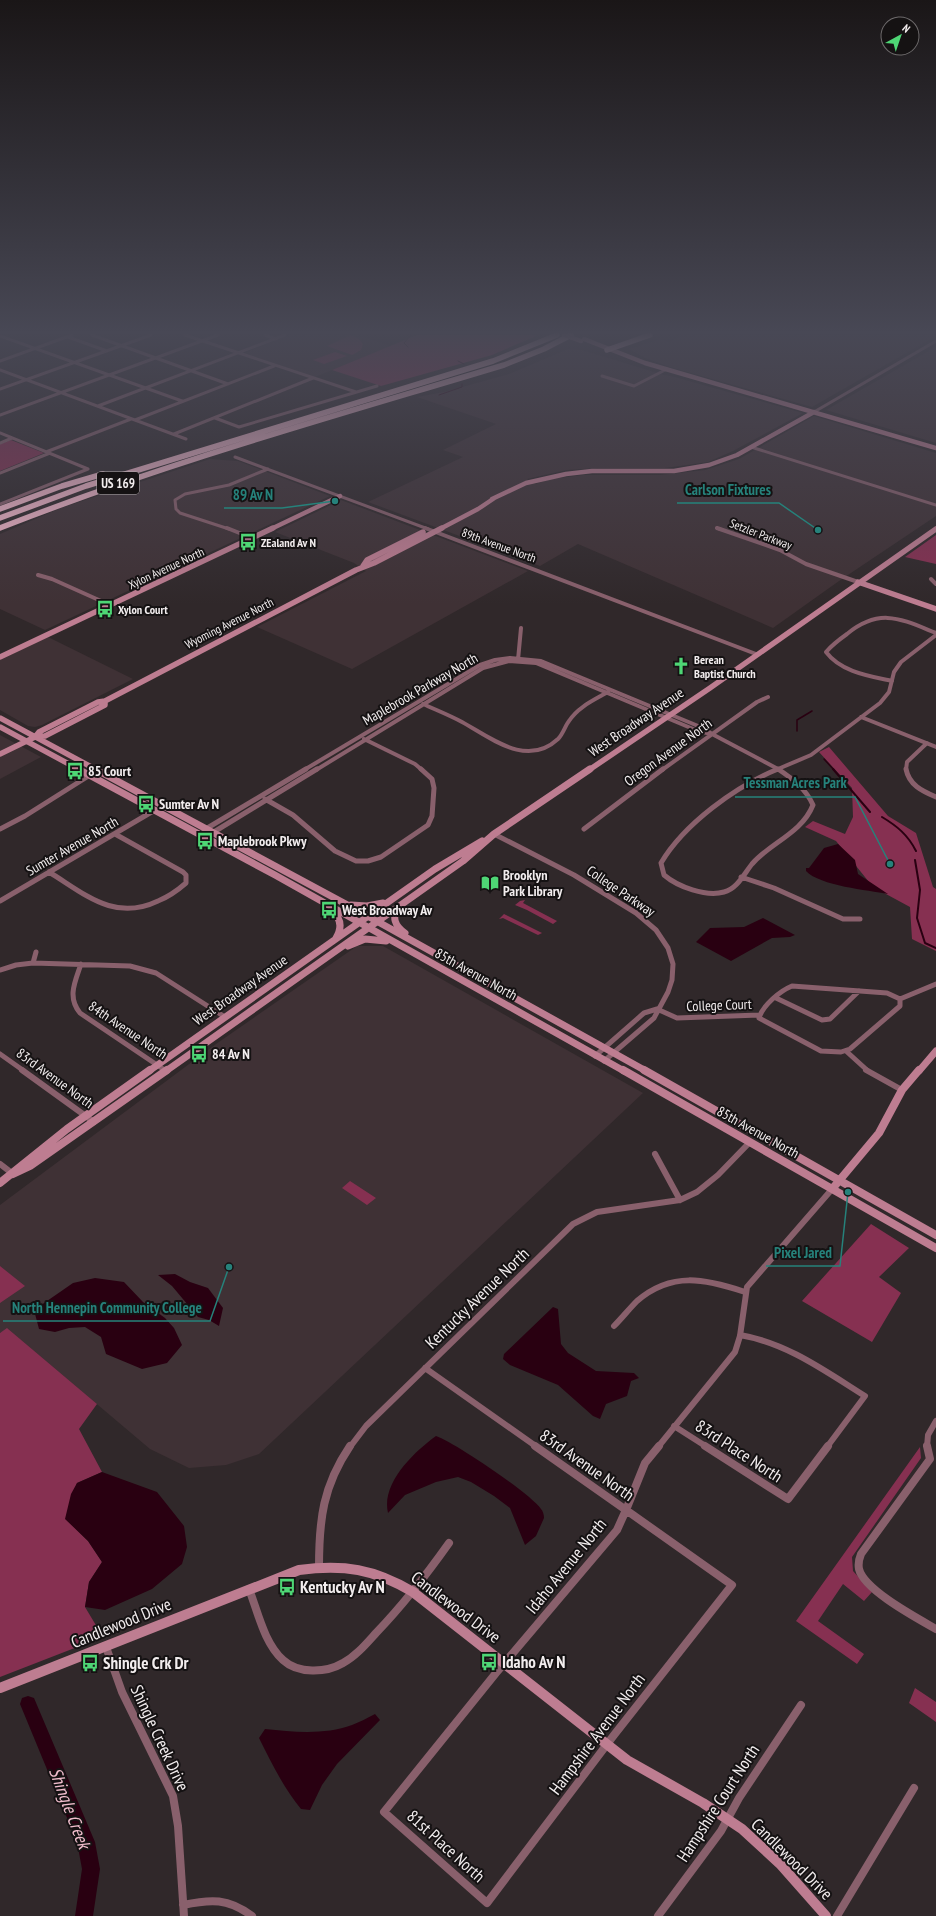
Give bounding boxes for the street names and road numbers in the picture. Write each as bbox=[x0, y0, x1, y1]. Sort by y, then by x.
road number: US 169 bbox=[97, 472, 139, 494]
street label: Setzler Parkway bbox=[728, 515, 795, 553]
street label: 89th Avenue North bbox=[460, 525, 538, 565]
street label: Xylon Avenue North bbox=[126, 544, 206, 592]
street label: Wyoming Avenue North bbox=[182, 594, 276, 652]
street label: Maplebrook Parkway North bbox=[359, 649, 481, 729]
street label: West Broadway Avenue bbox=[585, 683, 687, 761]
street label: Oregon Avenue North bbox=[621, 714, 715, 790]
street label: Sumter Avenue North bbox=[23, 812, 121, 880]
street label: College Parkway bbox=[583, 861, 659, 921]
street label: 85th Avenue North bbox=[432, 944, 520, 1004]
street label: West Broadway Avenue bbox=[189, 951, 291, 1029]
street label: College Court bbox=[686, 995, 752, 1015]
street label: 84th Avenue North bbox=[85, 997, 171, 1063]
street label: 83rd Avenue North bbox=[13, 1044, 97, 1112]
street label: 85th Avenue North bbox=[714, 1102, 802, 1162]
street label: Kentucky Avenue North bbox=[420, 1243, 534, 1353]
street label: 83rd Place North bbox=[691, 1415, 787, 1487]
street label: 83rd Avenue North bbox=[535, 1424, 639, 1506]
street label: Idaho Avenue North bbox=[521, 1514, 611, 1618]
street label: Candlewood Drive bbox=[407, 1566, 505, 1648]
street label: Candlewood Drive bbox=[68, 1593, 174, 1653]
street label: Hampshire Avenue North bbox=[544, 1669, 650, 1799]
street label: Shingle Creek Drive bbox=[126, 1681, 194, 1795]
street label: Hampshire Court North bbox=[672, 1740, 764, 1866]
street label: 81st Place North bbox=[402, 1805, 490, 1887]
street label: Candlewood Drive bbox=[747, 1814, 837, 1904]

